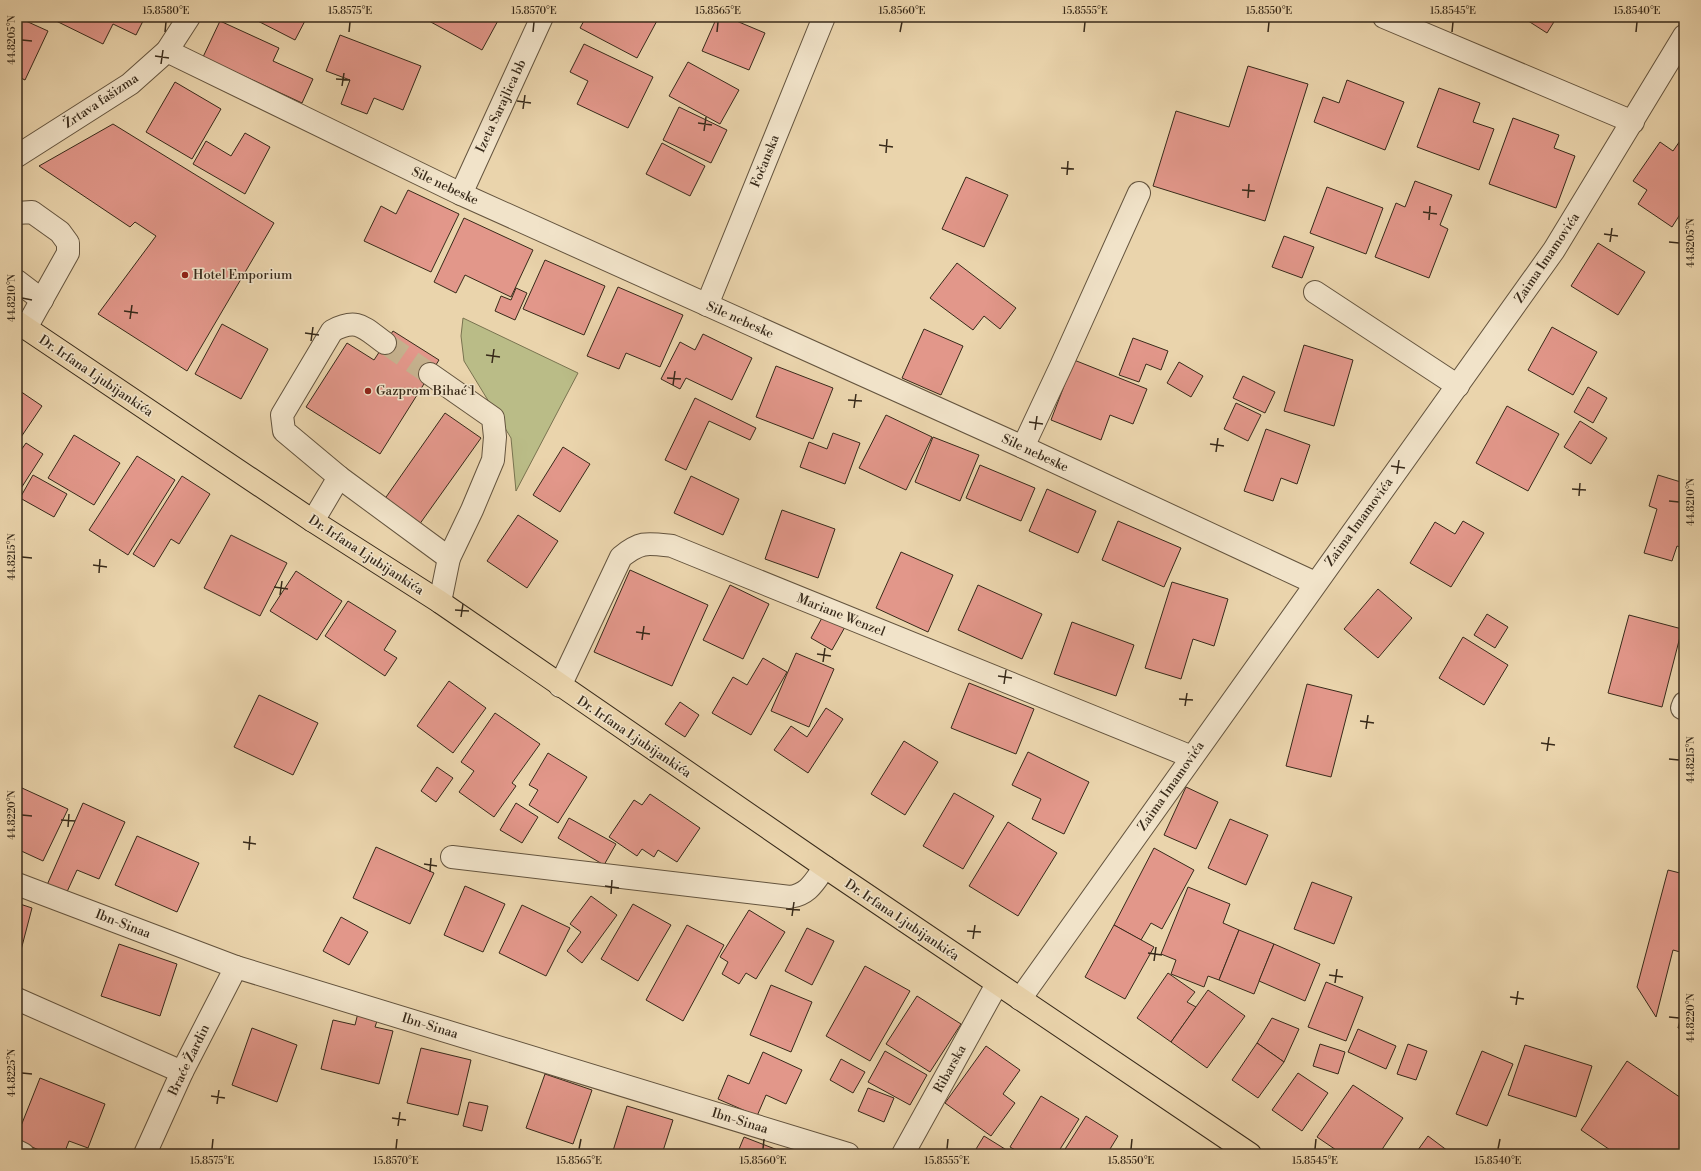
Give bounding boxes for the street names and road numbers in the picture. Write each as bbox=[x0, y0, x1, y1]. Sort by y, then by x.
street label: Izeta Sarajlica bb bbox=[472, 57, 530, 155]
street label: Žrtava fašizma bbox=[60, 69, 142, 132]
street label: Fočanska bbox=[747, 132, 783, 190]
street label: Sile nebeske bbox=[409, 164, 481, 209]
street label: Zaima Imamovića bbox=[1511, 210, 1583, 306]
street label: Sile nebeske bbox=[704, 298, 777, 342]
street label: Dr. Irfana Ljubijankića bbox=[36, 332, 157, 420]
street label: Sile nebeske bbox=[999, 431, 1071, 476]
street label: Zaima Imamovića bbox=[1322, 474, 1397, 569]
street label: Dr. Irfana Ljubijankića bbox=[305, 512, 427, 599]
street label: Mariane Wenzel bbox=[795, 590, 888, 640]
street label: Dr. Irfana Ljubijankića bbox=[574, 693, 695, 781]
street label: Zaima Imamovića bbox=[1134, 738, 1208, 834]
street label: Dr. Irfana Ljubijankića bbox=[842, 876, 963, 964]
street label: Ibn-Sinaa bbox=[93, 906, 153, 942]
street label: Ibn-Sinaa bbox=[400, 1010, 461, 1042]
street label: Braće Žardin bbox=[164, 1021, 213, 1099]
street label: Ribarska bbox=[930, 1042, 970, 1096]
street label: Ibn-Sinaa bbox=[710, 1105, 771, 1137]

